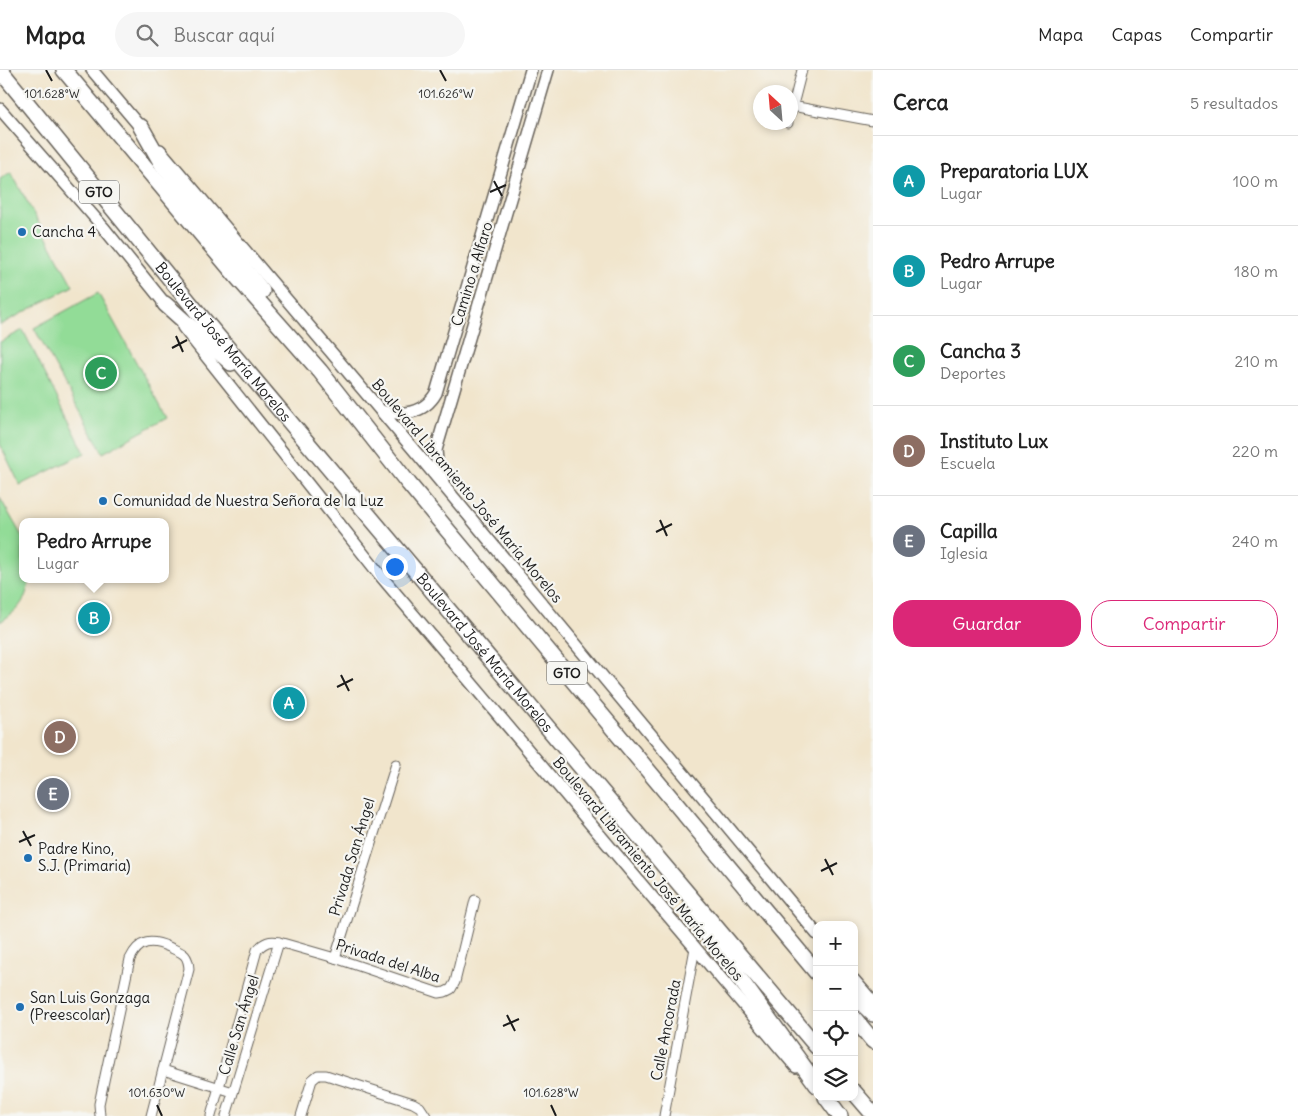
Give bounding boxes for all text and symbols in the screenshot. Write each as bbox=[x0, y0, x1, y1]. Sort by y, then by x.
search box bbox=[115, 12, 465, 57]
text: Mapa bbox=[25, 20, 85, 50]
icon: search bbox=[133, 21, 161, 49]
text: Buscar aquí bbox=[173, 23, 275, 47]
text: Mapa bbox=[1038, 23, 1083, 46]
text: Capas bbox=[1111, 23, 1162, 46]
text: Compartir bbox=[1190, 23, 1273, 46]
north arrow bbox=[753, 85, 798, 130]
text: 101.628°W bbox=[24, 86, 80, 101]
text: 101.626°W bbox=[418, 86, 474, 101]
text: Cerca bbox=[893, 89, 948, 116]
text: 5 resultados bbox=[1190, 93, 1278, 113]
text: Preparatoria LUX bbox=[940, 159, 1088, 183]
text: A bbox=[904, 171, 914, 191]
text: 100 m bbox=[1233, 171, 1278, 191]
road number: GTO bbox=[79, 180, 119, 204]
text: Lugar bbox=[940, 183, 982, 203]
street label: Camino a Alfaro bbox=[447, 219, 496, 328]
place label: Cancha 4 bbox=[32, 222, 96, 241]
marker: Cancha 4 bbox=[16, 226, 28, 238]
text: Pedro Arrupe bbox=[940, 249, 1055, 273]
street label: Boulevard José María Morelos bbox=[151, 258, 296, 426]
text: B bbox=[904, 261, 914, 281]
text: 180 m bbox=[1234, 261, 1278, 281]
text: Lugar bbox=[940, 273, 982, 293]
text: Cancha 3 bbox=[940, 339, 1021, 363]
text: C bbox=[904, 351, 914, 371]
text: 210 m bbox=[1235, 351, 1278, 371]
pin: C bbox=[85, 354, 117, 392]
text: Deportes bbox=[940, 363, 1006, 383]
street label: Boulevard Libramiento José María Morelos bbox=[368, 375, 567, 607]
text: Instituto Lux bbox=[940, 429, 1048, 453]
text: D bbox=[903, 441, 915, 461]
text: 220 m bbox=[1232, 441, 1278, 461]
text: Escuela bbox=[940, 453, 995, 473]
place label: Comunidad de Nuestra Señora de la Luz bbox=[113, 491, 384, 510]
marker: Comunidad de Nuestra Señora de la Luz bbox=[97, 495, 109, 507]
popup bbox=[19, 518, 169, 583]
text: Capilla bbox=[940, 519, 998, 543]
text: Pedro Arrupe bbox=[37, 529, 151, 553]
text: E bbox=[904, 531, 914, 551]
text: 240 m bbox=[1232, 531, 1278, 551]
text: Iglesia bbox=[940, 543, 988, 563]
text: Lugar bbox=[37, 553, 79, 573]
your location bbox=[382, 554, 408, 580]
street label: Boulevard José María Morelos bbox=[412, 569, 558, 736]
pin: B bbox=[78, 599, 110, 637]
button: Guardar bbox=[893, 600, 1081, 647]
button: Compartir bbox=[1091, 600, 1278, 647]
road number: GTO bbox=[547, 662, 587, 684]
pin: A bbox=[273, 684, 305, 722]
pin: D bbox=[44, 718, 76, 756]
street label: Boulevard Libramiento José María Morelos bbox=[549, 753, 748, 985]
pin: E bbox=[37, 775, 69, 813]
street label: Privada San Ángel bbox=[325, 796, 379, 918]
place label: Padre Kino, S.J. (Primaria) bbox=[38, 839, 131, 875]
marker: Padre Kino, S.J. (Primaria) bbox=[22, 852, 34, 864]
map controls bbox=[813, 921, 858, 1101]
button: + bbox=[813, 921, 858, 966]
street label: Privada del Alba bbox=[333, 935, 443, 986]
button: − bbox=[813, 966, 858, 1011]
street label: Calle San Ángel bbox=[214, 972, 263, 1077]
street label: Calle Ancorada bbox=[646, 977, 685, 1082]
place label: San Luis Gonzaga (Preescolar) bbox=[30, 988, 151, 1024]
marker: San Luis Gonzaga (Preescolar) bbox=[14, 1001, 26, 1013]
button: locate bbox=[813, 1011, 858, 1056]
button: layers bbox=[813, 1056, 858, 1101]
text: 101.630°W bbox=[129, 1085, 185, 1100]
text: 101.628°W bbox=[523, 1085, 579, 1100]

